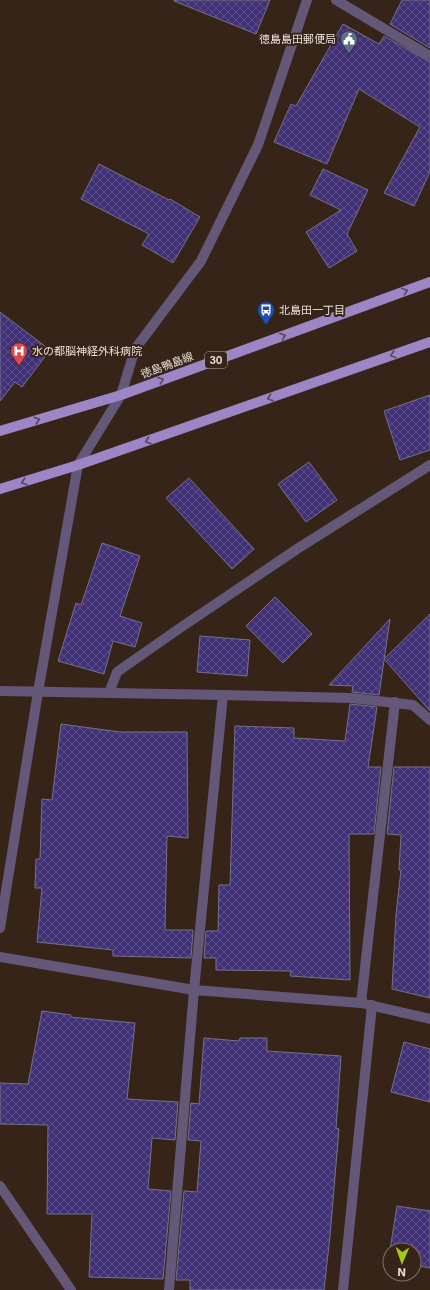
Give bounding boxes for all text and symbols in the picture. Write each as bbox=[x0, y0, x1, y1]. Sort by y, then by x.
public building icon: 徳島島田郵便局 bbox=[339, 29, 359, 54]
place label: 徳島島田郵便局 bbox=[259, 32, 336, 46]
one-way arrow bbox=[402, 288, 409, 296]
bus stop icon: 北島田一丁目 bbox=[256, 300, 276, 325]
place label: 北島田一丁目 bbox=[279, 303, 345, 317]
one-way arrow bbox=[280, 332, 287, 340]
hospital icon: 水の都脳神経外科病院 bbox=[9, 341, 29, 366]
place label: 水の都脳神経外科病院 bbox=[32, 344, 142, 358]
street label: 徳島鴨島線 bbox=[139, 349, 195, 381]
one-way arrow bbox=[390, 350, 397, 359]
road number: 30 bbox=[205, 352, 227, 368]
one-way arrow bbox=[158, 377, 165, 385]
one-way arrow bbox=[267, 393, 274, 402]
one-way arrow bbox=[34, 416, 41, 425]
one-way arrow bbox=[144, 436, 151, 445]
one-way arrow bbox=[21, 477, 28, 486]
north arrow bbox=[382, 1242, 422, 1282]
text: N bbox=[397, 1265, 406, 1279]

